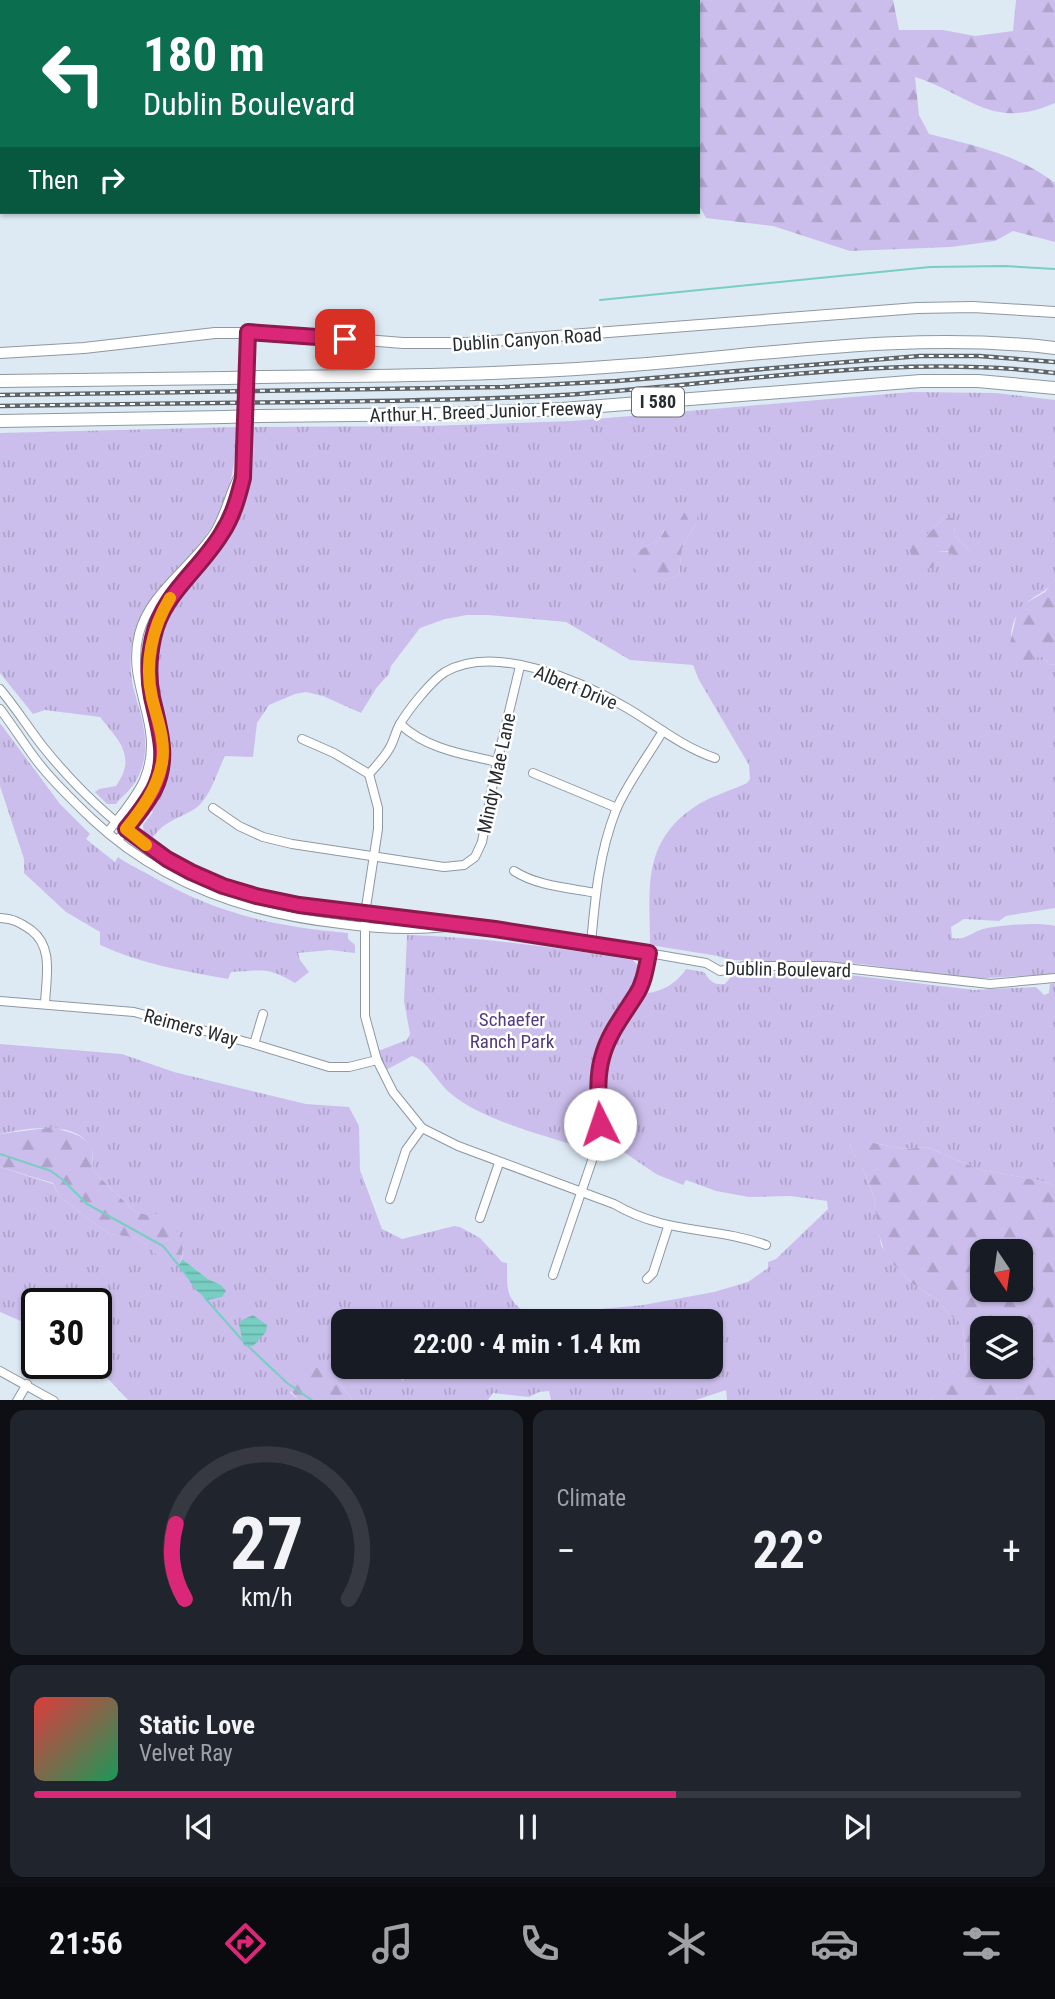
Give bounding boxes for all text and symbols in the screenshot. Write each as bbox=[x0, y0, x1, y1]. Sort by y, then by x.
text: 180 m bbox=[143, 26, 265, 83]
icon: left bbox=[28, 28, 119, 119]
text: Dublin Boulevard bbox=[143, 85, 355, 123]
icon: right bbox=[93, 161, 131, 199]
text: Then bbox=[28, 165, 79, 195]
pin bbox=[315, 309, 375, 369]
icon: arrive bbox=[326, 320, 364, 358]
street label: Dublin Canyon Road bbox=[452, 323, 603, 356]
road number: I 580 bbox=[632, 388, 684, 416]
street label: Arthur H. Breed Junior Freeway bbox=[369, 396, 603, 427]
street label: Albert Drive bbox=[531, 660, 621, 715]
street label: Mindy Mae Lane bbox=[472, 711, 520, 835]
street label: Dublin Boulevard bbox=[725, 957, 851, 982]
street label: Reimers Way bbox=[141, 1004, 240, 1051]
park label: Schaefer Ranch Park bbox=[470, 1008, 555, 1053]
position arrow bbox=[563, 1087, 637, 1161]
north arrow bbox=[970, 1239, 1032, 1302]
map controls bbox=[970, 1239, 1033, 1379]
speed limit sign: 30 bbox=[21, 1288, 112, 1379]
button: layers bbox=[970, 1316, 1033, 1379]
text: 22:00 · 4 min · 1.4 km bbox=[413, 1329, 641, 1359]
text: Climate bbox=[557, 1485, 626, 1512]
text: 27 bbox=[229, 1501, 303, 1587]
text: 22° bbox=[752, 1520, 825, 1581]
text: − bbox=[557, 1529, 576, 1573]
text: + bbox=[1002, 1529, 1021, 1573]
text: km/h bbox=[241, 1582, 292, 1611]
text: Static Love bbox=[139, 1710, 255, 1740]
text: Velvet Ray bbox=[139, 1740, 233, 1767]
icon: previous bbox=[180, 1808, 218, 1846]
icon: pause bbox=[509, 1808, 547, 1846]
icon: next bbox=[838, 1808, 876, 1846]
icon: directions bbox=[221, 1919, 270, 1968]
icon: music bbox=[368, 1919, 417, 1968]
icon: phone bbox=[515, 1919, 564, 1968]
icon: climate bbox=[662, 1919, 711, 1968]
icon: car bbox=[810, 1919, 859, 1968]
icon: filters bbox=[957, 1919, 1006, 1968]
text: 21:56 bbox=[49, 1924, 123, 1962]

